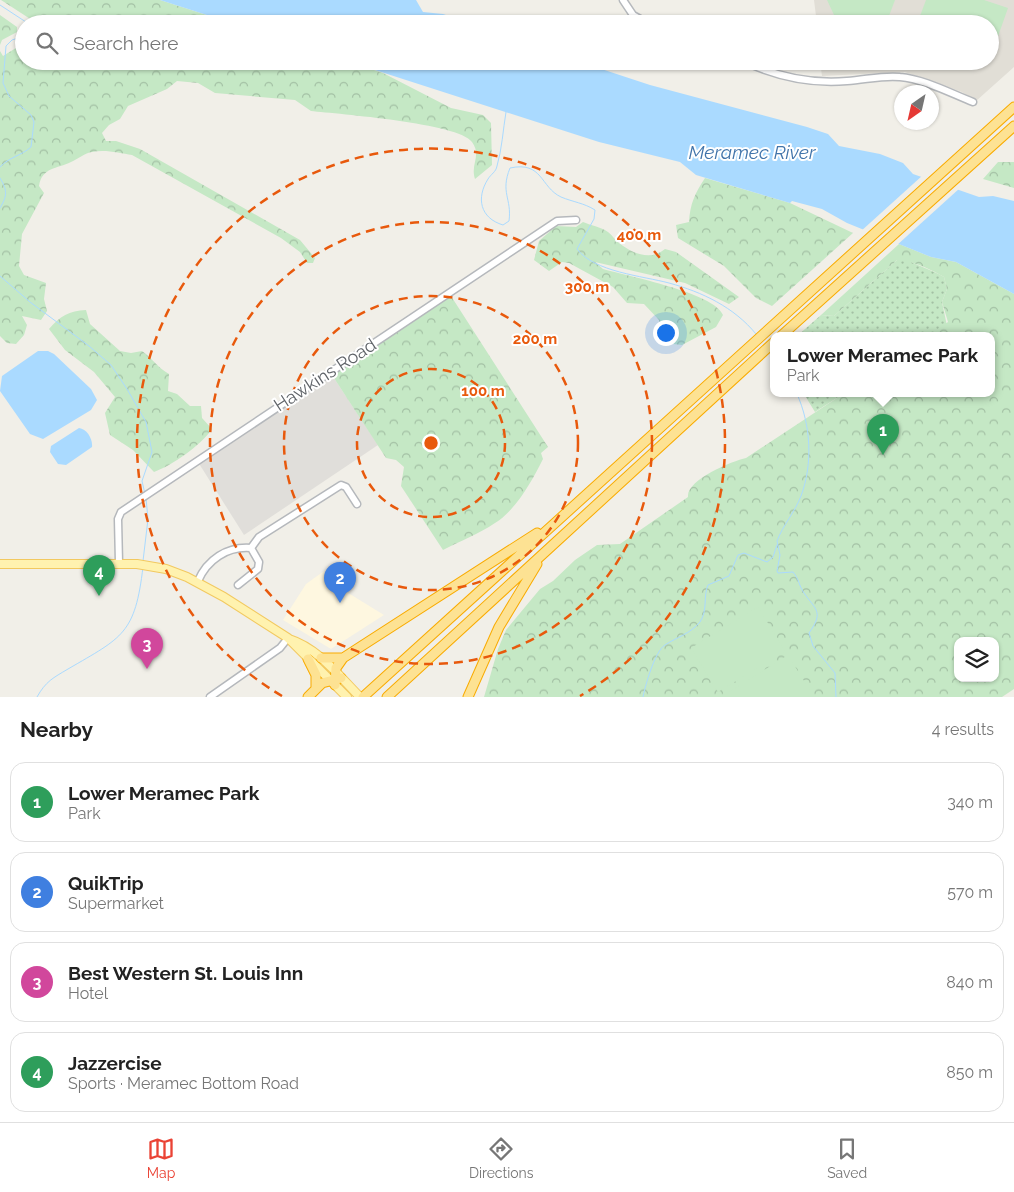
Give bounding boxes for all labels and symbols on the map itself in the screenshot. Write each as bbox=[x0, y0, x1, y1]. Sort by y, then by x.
north arrow bbox=[894, 85, 939, 130]
water label: Meramec River bbox=[689, 141, 817, 163]
text: 400 m bbox=[617, 226, 661, 244]
text: 300 m bbox=[565, 278, 609, 296]
your location bbox=[653, 320, 679, 346]
text: 200 m bbox=[513, 330, 557, 348]
street label: Hawkins Road bbox=[270, 334, 380, 415]
text: 100 m bbox=[461, 382, 505, 400]
pin: 1 bbox=[867, 414, 899, 455]
centre of rings bbox=[422, 434, 440, 452]
pin: 4 bbox=[83, 555, 115, 596]
pin: 2 bbox=[324, 562, 356, 603]
pin: 3 bbox=[131, 628, 163, 669]

